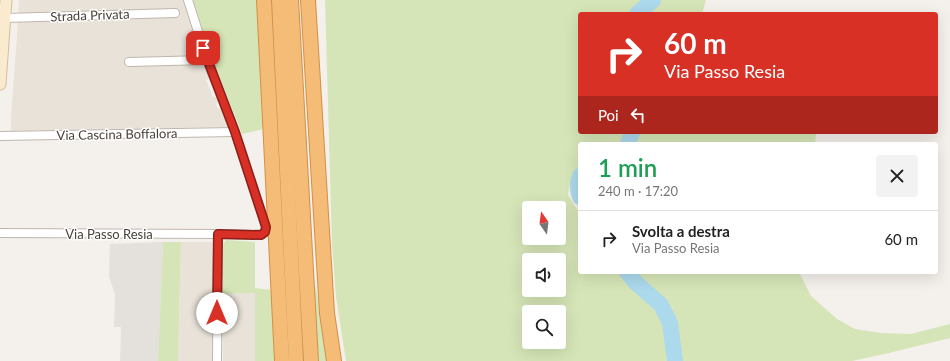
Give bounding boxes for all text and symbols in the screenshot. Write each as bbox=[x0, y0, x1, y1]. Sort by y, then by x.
street label: Strada Privata bbox=[50, 6, 130, 24]
text: 60 m bbox=[664, 26, 727, 60]
icon: right bbox=[598, 28, 650, 80]
pin bbox=[186, 31, 220, 65]
icon: arrive bbox=[192, 37, 214, 59]
text: Via Passo Resia bbox=[664, 60, 785, 82]
icon: left bbox=[627, 104, 649, 126]
text: Poi bbox=[598, 106, 619, 124]
street label: Via Cascina Boffalora bbox=[56, 125, 178, 143]
text: 1 min bbox=[598, 153, 657, 182]
button: close bbox=[876, 155, 918, 197]
text: 240 m · 17:20 bbox=[598, 183, 678, 199]
north arrow bbox=[522, 201, 566, 245]
map controls bbox=[522, 201, 566, 349]
text: Svolta a destra bbox=[632, 222, 730, 240]
street label: Via Passo Resia bbox=[65, 226, 153, 242]
icon: right bbox=[598, 228, 620, 250]
text: 60 m bbox=[884, 230, 918, 248]
text: Via Passo Resia bbox=[632, 240, 720, 256]
button: sound bbox=[522, 253, 566, 297]
position arrow bbox=[196, 292, 238, 334]
button: search bbox=[522, 305, 566, 349]

